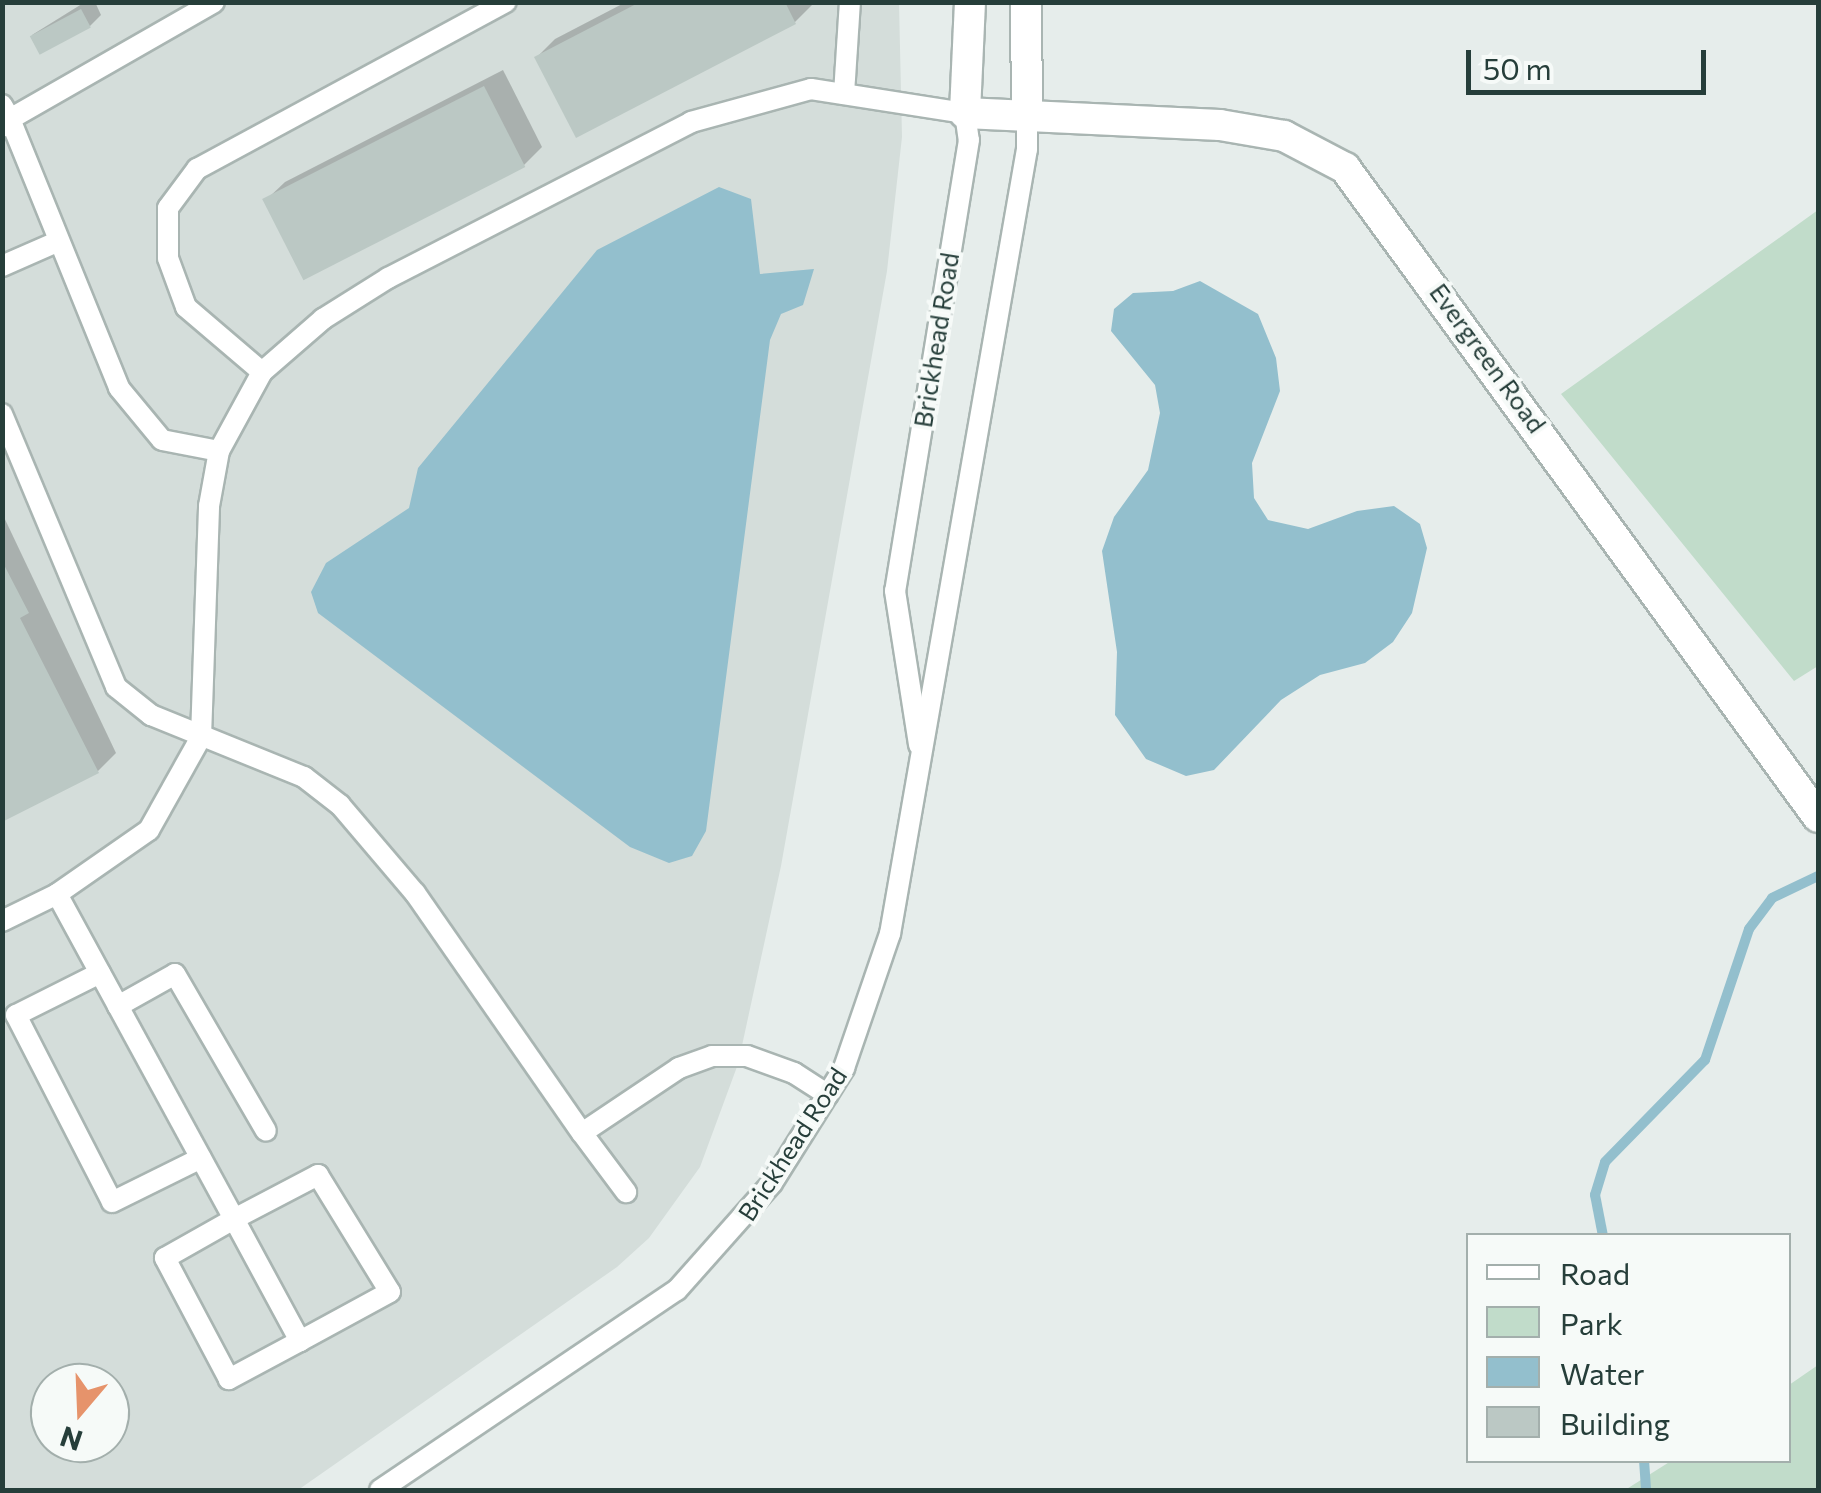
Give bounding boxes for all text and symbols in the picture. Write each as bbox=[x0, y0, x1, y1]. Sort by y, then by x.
scale bar bbox=[1471, 30, 1711, 92]
text: 50 m bbox=[1483, 49, 1552, 86]
street label: Brickhead Road bbox=[907, 250, 965, 430]
street label: Evergreen Road bbox=[1424, 278, 1552, 438]
street label: Brickhead Road bbox=[731, 1062, 853, 1226]
legend bbox=[1466, 1233, 1791, 1463]
text: Road bbox=[1560, 1254, 1630, 1291]
text: Park bbox=[1560, 1304, 1623, 1341]
text: Water bbox=[1560, 1354, 1645, 1391]
north arrow bbox=[30, 1363, 130, 1463]
text: Building bbox=[1560, 1404, 1670, 1441]
text: N bbox=[55, 1420, 86, 1459]

